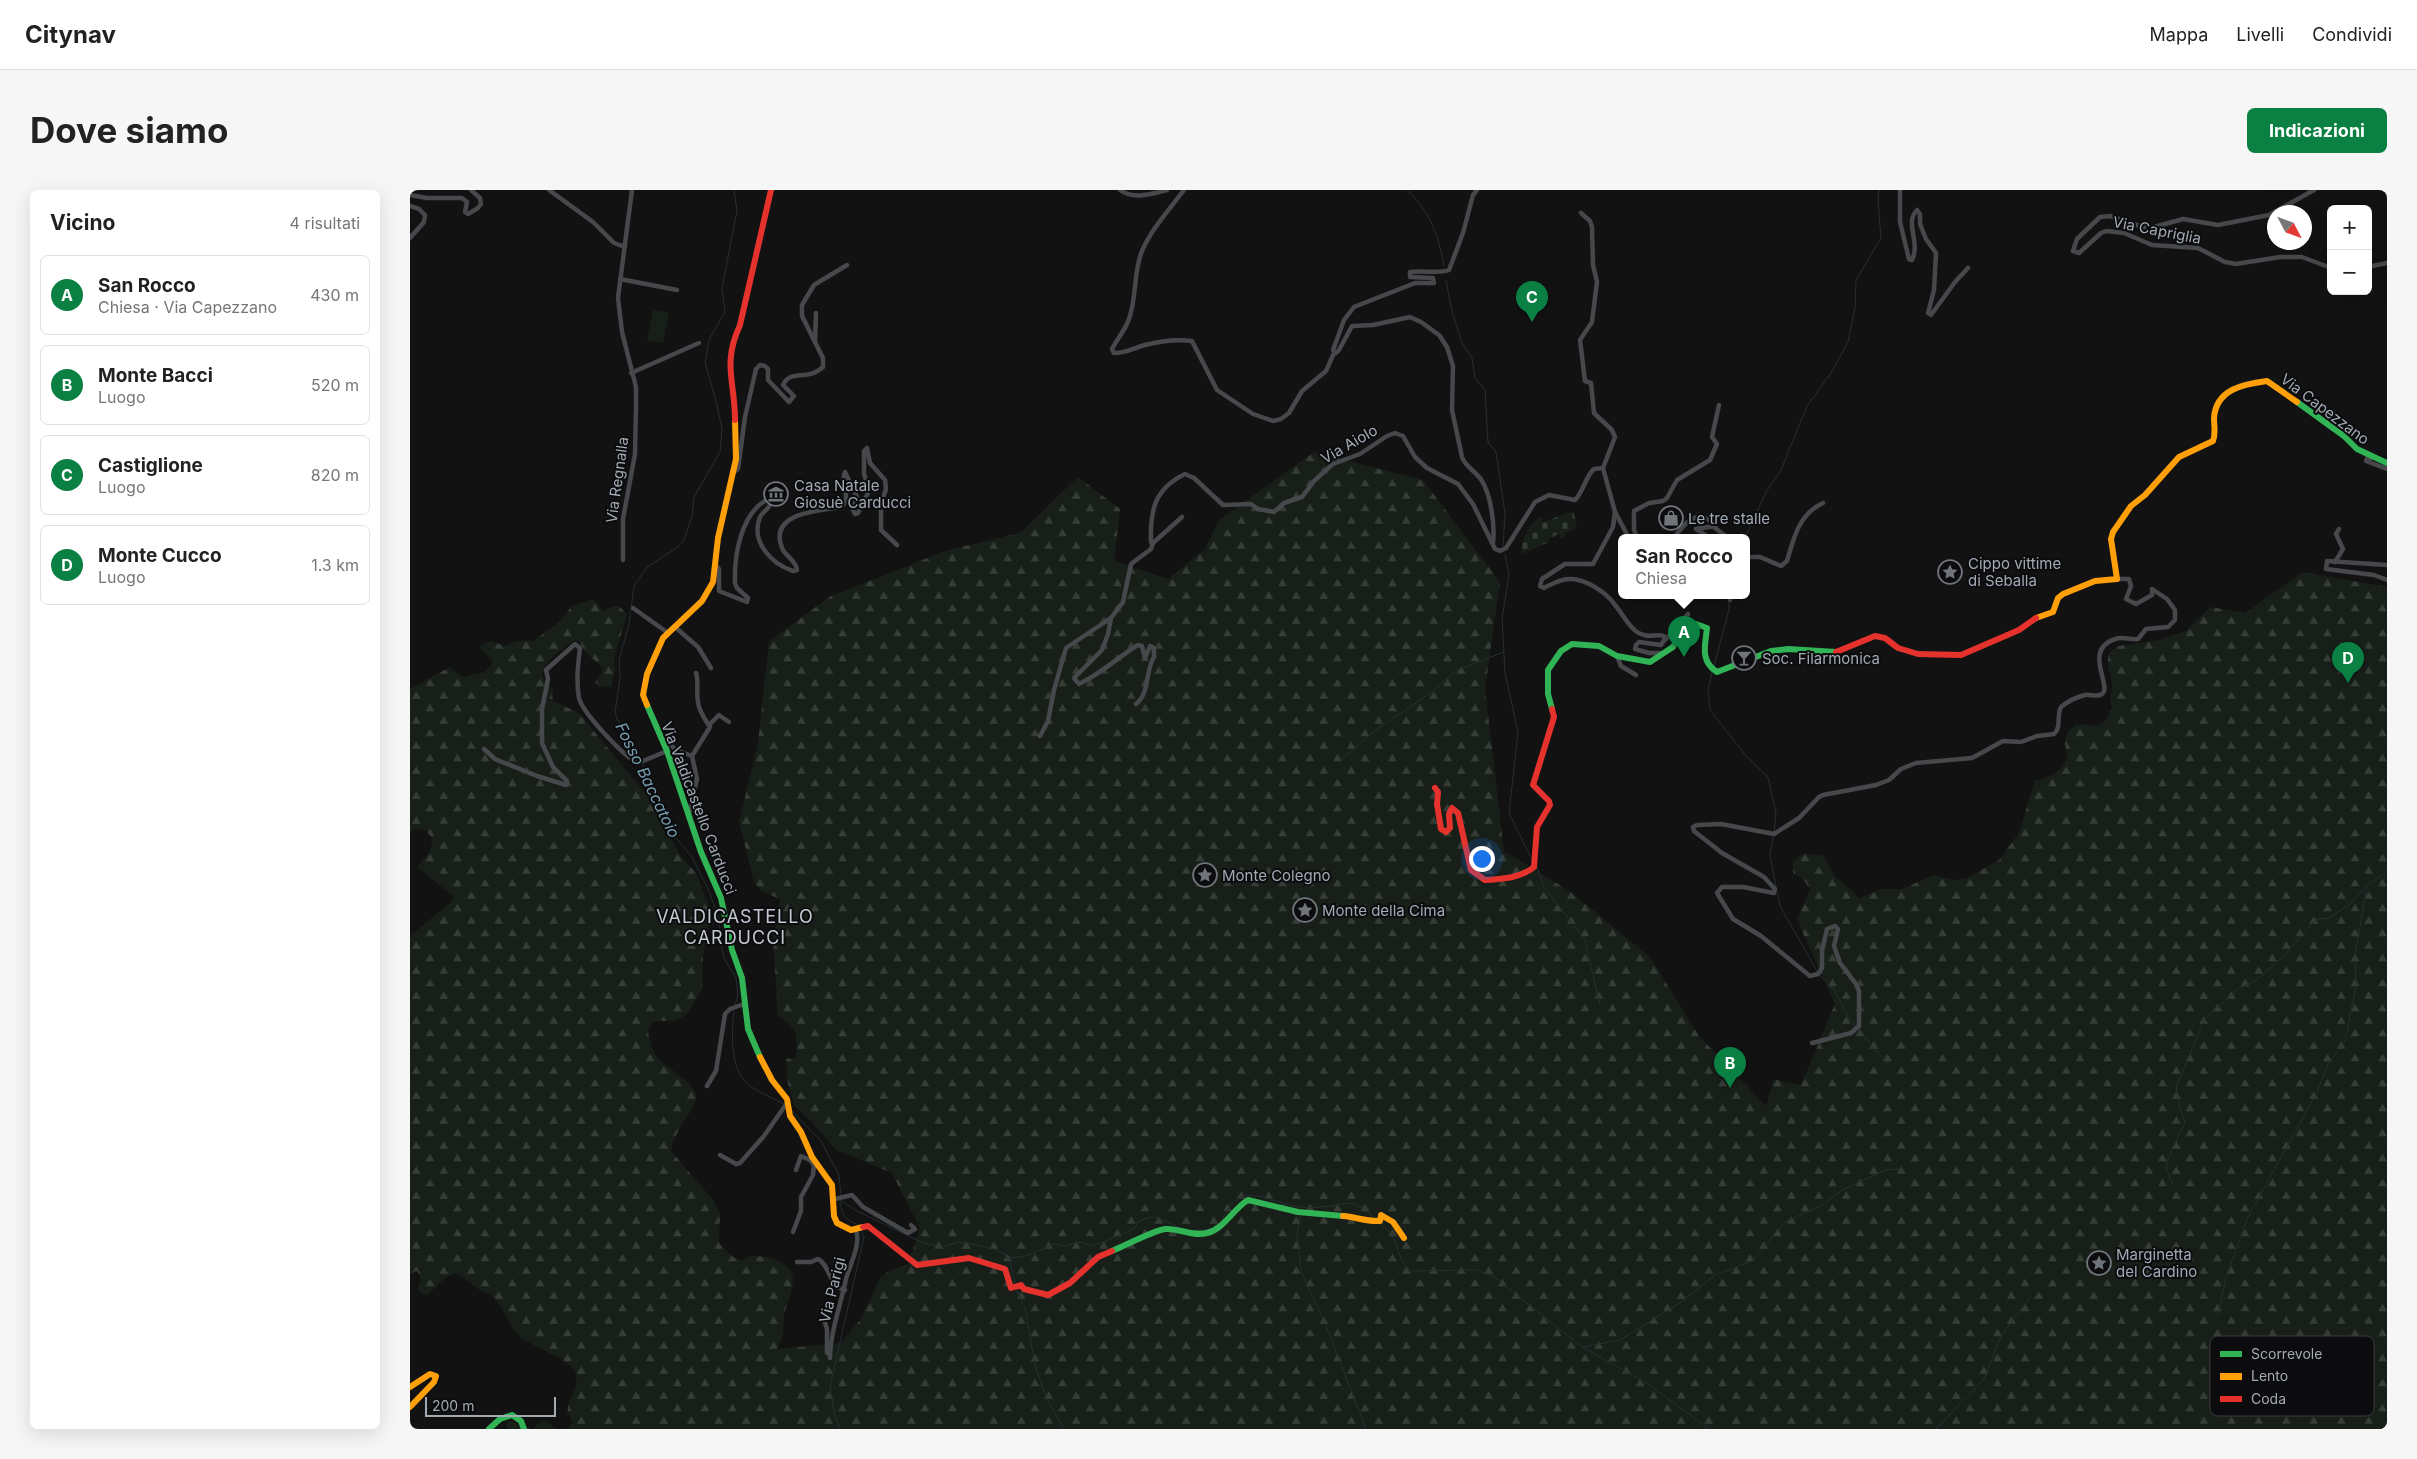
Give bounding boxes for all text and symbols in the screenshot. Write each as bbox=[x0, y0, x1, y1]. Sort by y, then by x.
text: Citynav bbox=[25, 20, 116, 49]
text: Mappa bbox=[2150, 24, 2208, 45]
text: Livelli bbox=[2236, 24, 2284, 45]
text: Condividi bbox=[2312, 24, 2392, 45]
button: Indicazioni bbox=[2247, 108, 2387, 153]
text: Dove siamo bbox=[30, 109, 228, 151]
north arrow bbox=[2267, 205, 2312, 250]
map controls bbox=[2327, 205, 2372, 295]
button: + bbox=[2327, 205, 2372, 250]
text: Vicino bbox=[50, 210, 115, 235]
street label: Via Capriglia bbox=[2111, 212, 2203, 248]
text: 4 risultati bbox=[290, 213, 360, 233]
button: − bbox=[2327, 250, 2372, 295]
text: San Rocco bbox=[98, 274, 196, 297]
pin: C bbox=[1516, 281, 1548, 322]
text: A bbox=[61, 285, 73, 305]
text: 430 m bbox=[310, 285, 359, 305]
text: Chiesa · Via Capezzano bbox=[98, 297, 277, 317]
text: Monte Bacci bbox=[98, 364, 213, 387]
street label: Via Capezzano bbox=[2277, 369, 2373, 449]
text: B bbox=[62, 375, 72, 395]
text: 520 m bbox=[311, 375, 359, 395]
text: Luogo bbox=[98, 387, 146, 407]
street label: Via Aiolo bbox=[1317, 420, 1381, 468]
street label: Via Regnalla bbox=[602, 436, 632, 524]
text: Castiglione bbox=[98, 454, 203, 477]
text: C bbox=[61, 465, 73, 485]
text: 820 m bbox=[311, 465, 359, 485]
place label: Casa Natale Giosuè Carducci bbox=[794, 476, 911, 512]
text: Luogo bbox=[98, 477, 146, 497]
museum icon: Casa Natale Giosuè Carducci bbox=[763, 481, 789, 507]
shop icon: Le tre stalle bbox=[1658, 505, 1684, 531]
place label: Le tre stalle bbox=[1688, 509, 1770, 528]
popup bbox=[1618, 534, 1750, 599]
text: Monte Cucco bbox=[98, 544, 222, 567]
text: San Rocco bbox=[1635, 545, 1733, 568]
place label: Cippo vittime di Seballa bbox=[1968, 554, 2061, 590]
text: D bbox=[61, 555, 73, 575]
text: 1.3 km bbox=[311, 555, 359, 575]
place icon: Cippo vittime di Seballa bbox=[1937, 559, 1963, 585]
text: Luogo bbox=[98, 567, 146, 587]
text: Chiesa bbox=[1635, 568, 1687, 588]
pin: A bbox=[1668, 616, 1700, 657]
pin: D bbox=[2332, 642, 2364, 683]
bar icon: Soc. Filarmonica bbox=[1731, 645, 1757, 671]
place label: Soc. Filarmonica bbox=[1762, 649, 1880, 668]
water label: Fosso Baccatoio bbox=[611, 719, 685, 841]
street label: Via Valdicastello Carducci bbox=[657, 719, 741, 897]
your location bbox=[1469, 846, 1495, 872]
place icon: Monte Colegno bbox=[1192, 862, 1218, 888]
place label: Monte Colegno bbox=[1222, 866, 1331, 885]
place icon: Monte della Cima bbox=[1292, 897, 1318, 923]
place label: Monte della Cima bbox=[1322, 901, 1445, 920]
district label: VALDICASTELLO CARDUCCI bbox=[656, 906, 814, 948]
pin: B bbox=[1714, 1047, 1746, 1088]
place label: Marginetta del Cardino bbox=[2116, 1245, 2197, 1281]
place icon: Marginetta del Cardino bbox=[2086, 1250, 2112, 1276]
street label: Via Parigi bbox=[815, 1255, 849, 1325]
legend bbox=[2210, 1336, 2374, 1416]
text: Scorrevole bbox=[2251, 1345, 2322, 1362]
text: Lento bbox=[2251, 1367, 2288, 1384]
text: Coda bbox=[2251, 1390, 2286, 1407]
scale bar bbox=[425, 1394, 556, 1417]
text: 200 m bbox=[432, 1397, 474, 1414]

